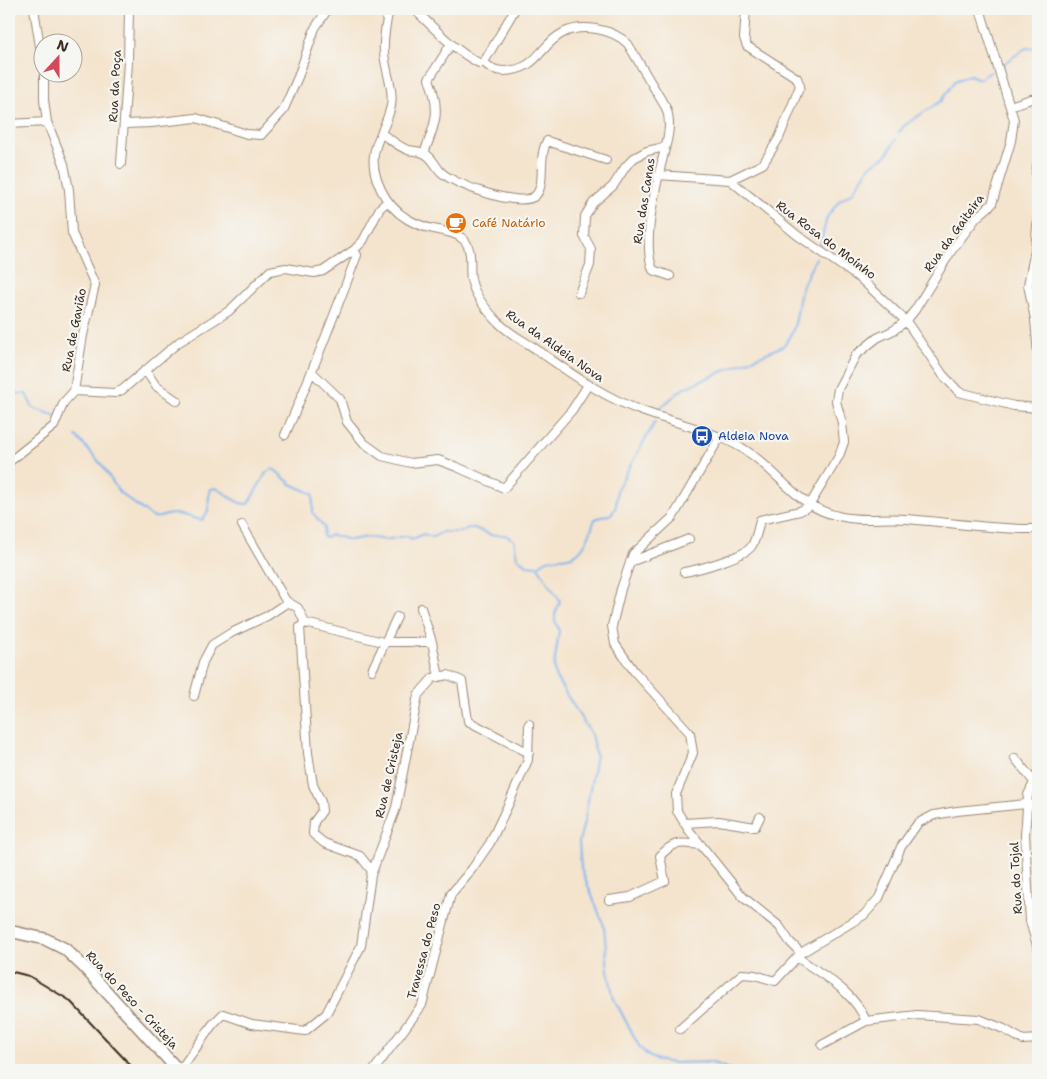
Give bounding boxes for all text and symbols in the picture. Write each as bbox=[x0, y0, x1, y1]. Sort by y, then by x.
north arrow bbox=[32, 32, 82, 82]
text: N bbox=[54, 35, 71, 56]
street label: Rua da Poça bbox=[105, 49, 125, 123]
street label: Rua das Canas bbox=[629, 157, 659, 245]
street label: Rua da Gaiteira bbox=[920, 191, 988, 275]
street label: Rua Rosa do Moínho bbox=[773, 197, 879, 283]
cafe icon: Café Natário bbox=[444, 211, 468, 235]
place label: Café Natário bbox=[472, 215, 546, 231]
street label: Rua de Gavião bbox=[58, 287, 90, 373]
street label: Rua da Aldeia Nova bbox=[503, 306, 608, 386]
bus stop icon: Aldeia Nova bbox=[690, 424, 714, 448]
place label: Aldeia Nova bbox=[718, 428, 789, 444]
street label: Rua de Cristeja bbox=[371, 730, 407, 820]
street label: Rua do Tojal bbox=[1006, 841, 1026, 915]
street label: Travessa do Peso bbox=[403, 901, 445, 1001]
street label: Rua do Peso - Cristeja bbox=[82, 948, 182, 1053]

